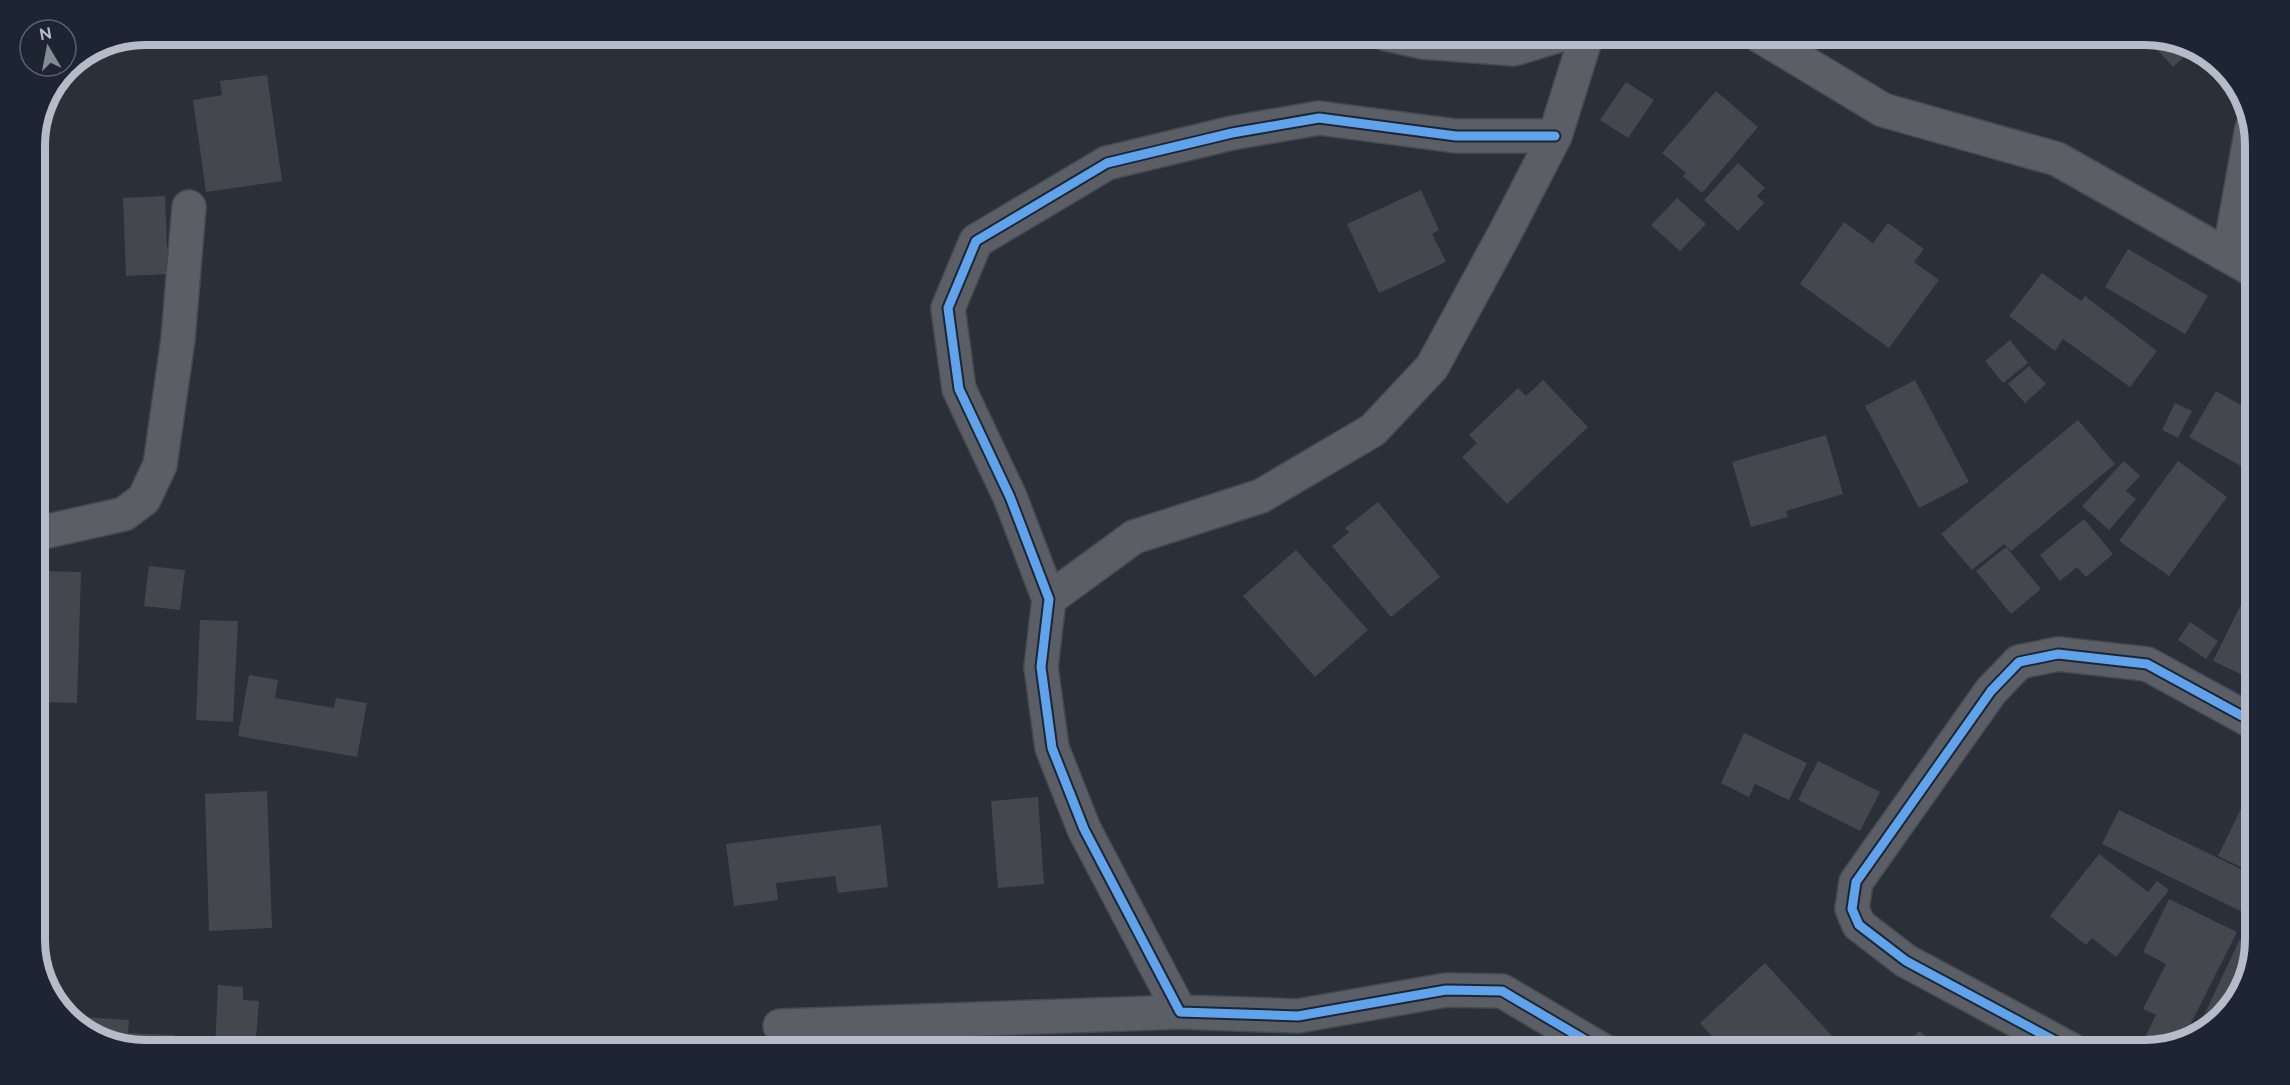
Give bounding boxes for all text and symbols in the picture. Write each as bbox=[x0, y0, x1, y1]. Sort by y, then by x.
north arrow bbox=[18, 18, 78, 78]
text: N bbox=[38, 23, 53, 44]

